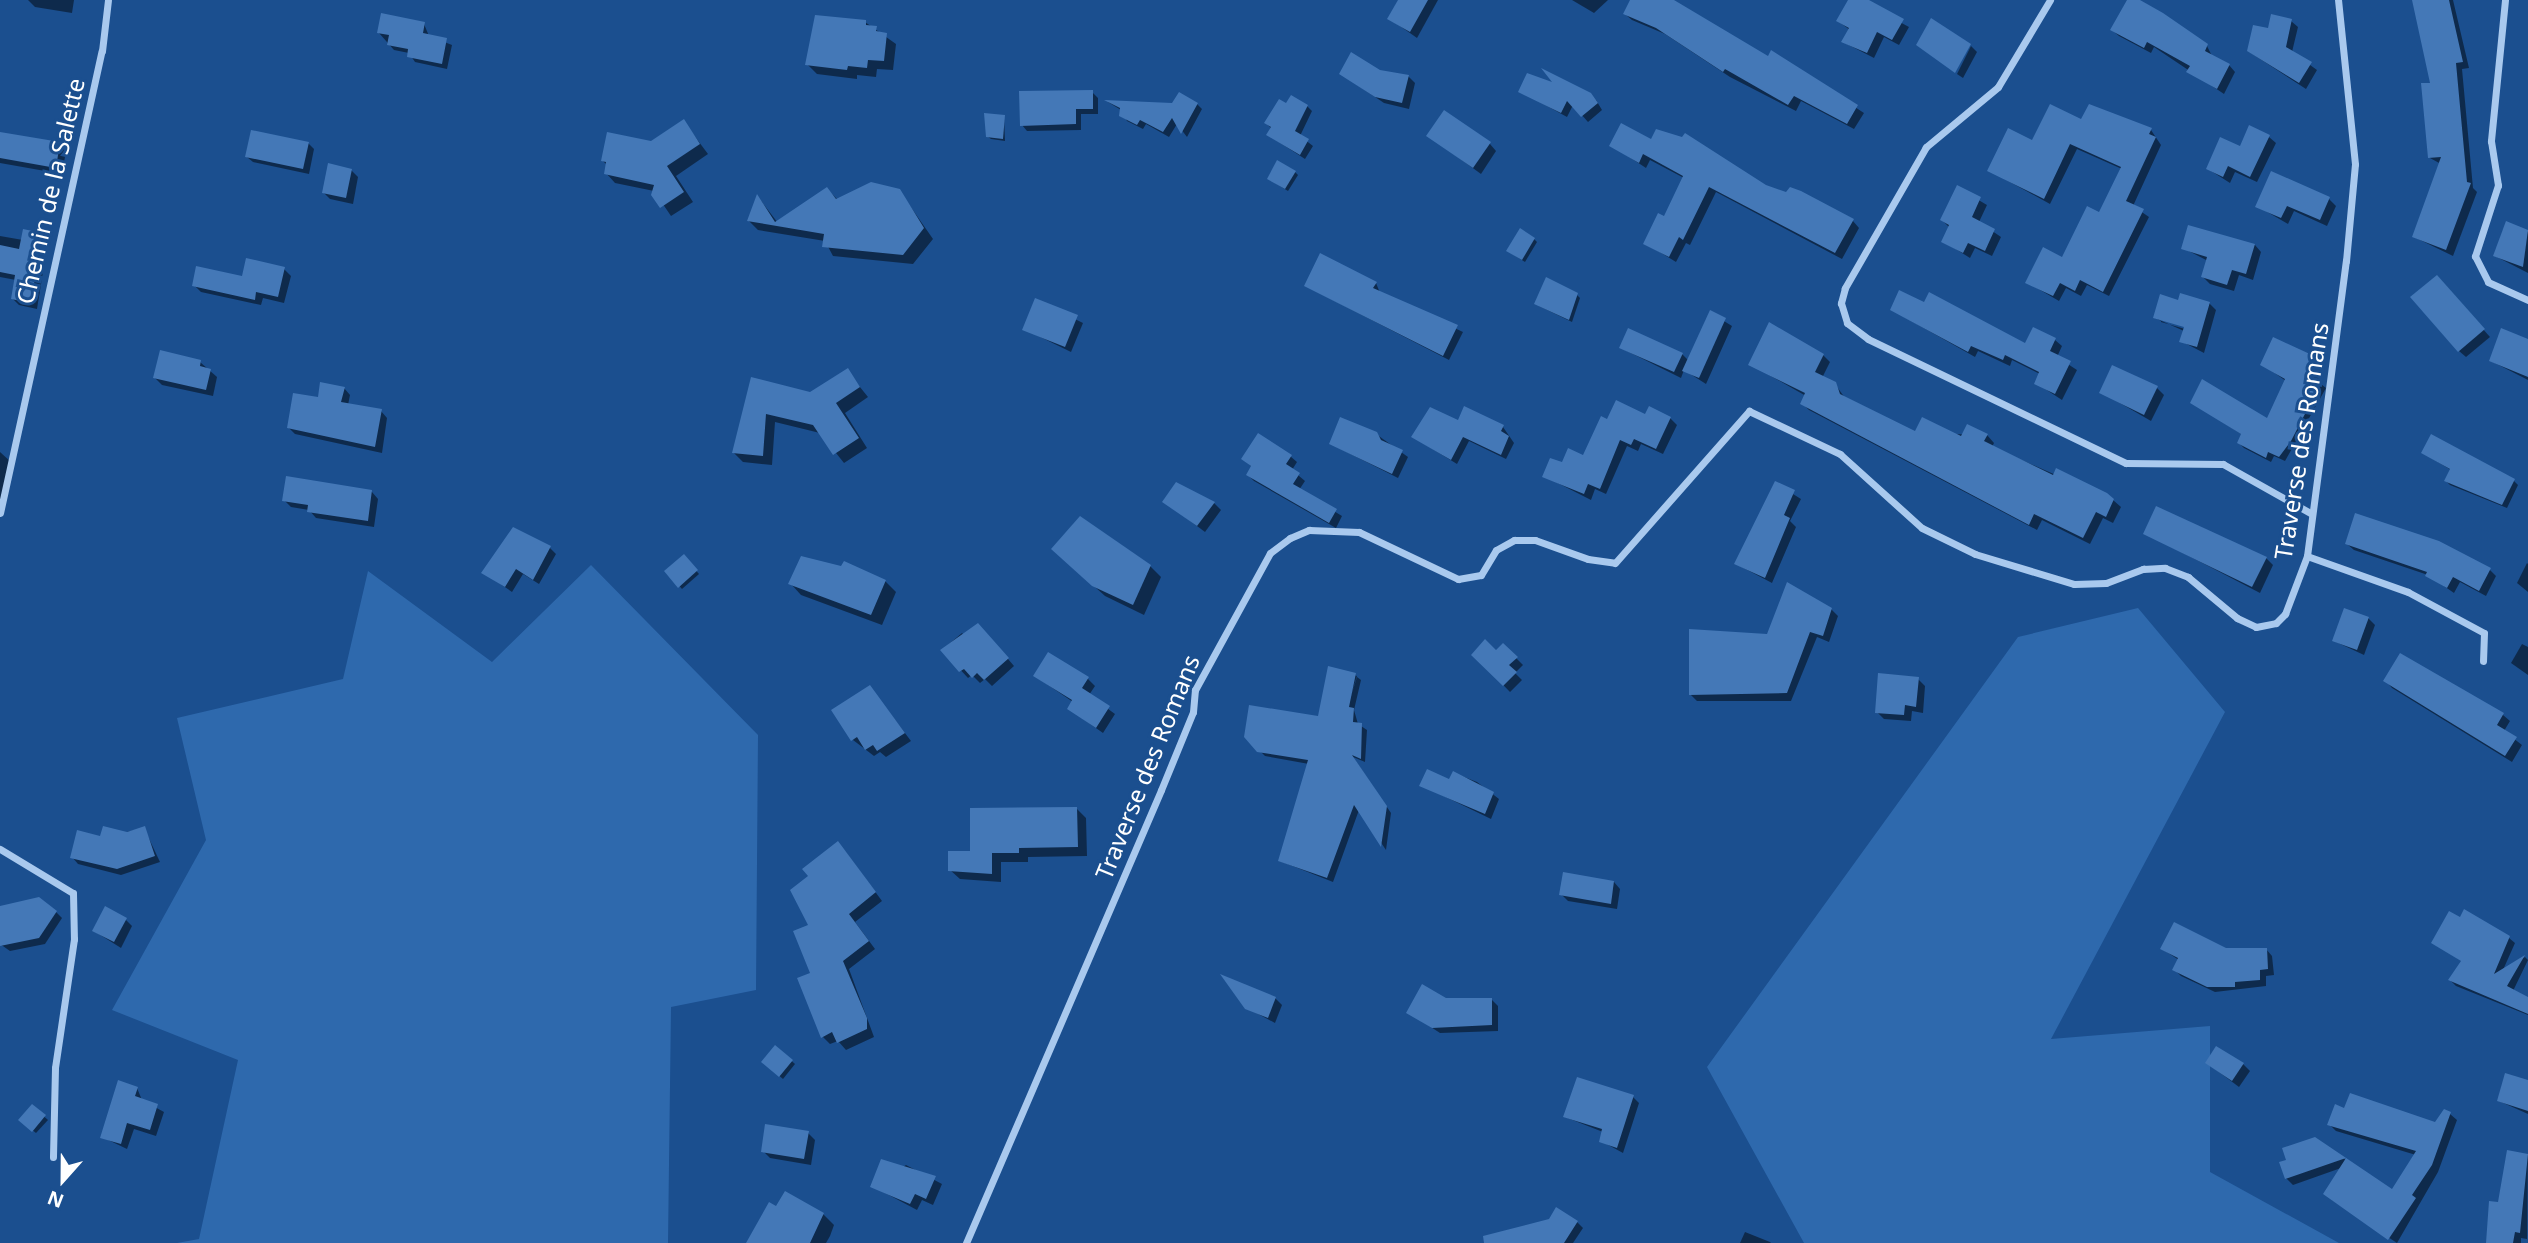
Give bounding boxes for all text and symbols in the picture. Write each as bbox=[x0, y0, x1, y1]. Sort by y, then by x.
street label: Chemin de la Salette bbox=[10, 75, 90, 307]
street label: Traverse des Romans bbox=[2268, 320, 2334, 562]
street label: Traverse des Romans bbox=[1089, 650, 1205, 884]
north arrow bbox=[28, 1145, 98, 1215]
text: N bbox=[44, 1185, 67, 1215]

